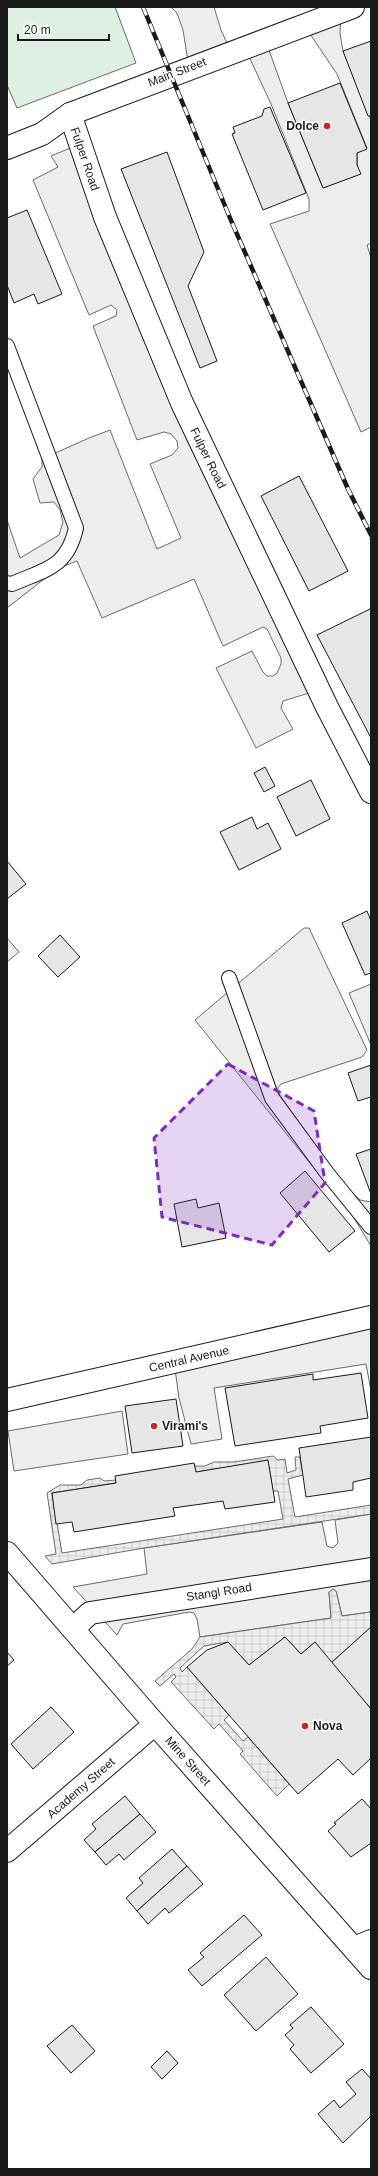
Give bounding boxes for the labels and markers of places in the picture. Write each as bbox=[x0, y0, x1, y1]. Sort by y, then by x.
place label: Dolce bbox=[286, 119, 319, 133]
marker: Dolce bbox=[322, 121, 332, 131]
place label: Virami's bbox=[162, 1419, 208, 1433]
marker: Virami's bbox=[149, 1421, 159, 1431]
place label: Nova bbox=[313, 1719, 343, 1733]
marker: Nova bbox=[300, 1721, 310, 1731]

